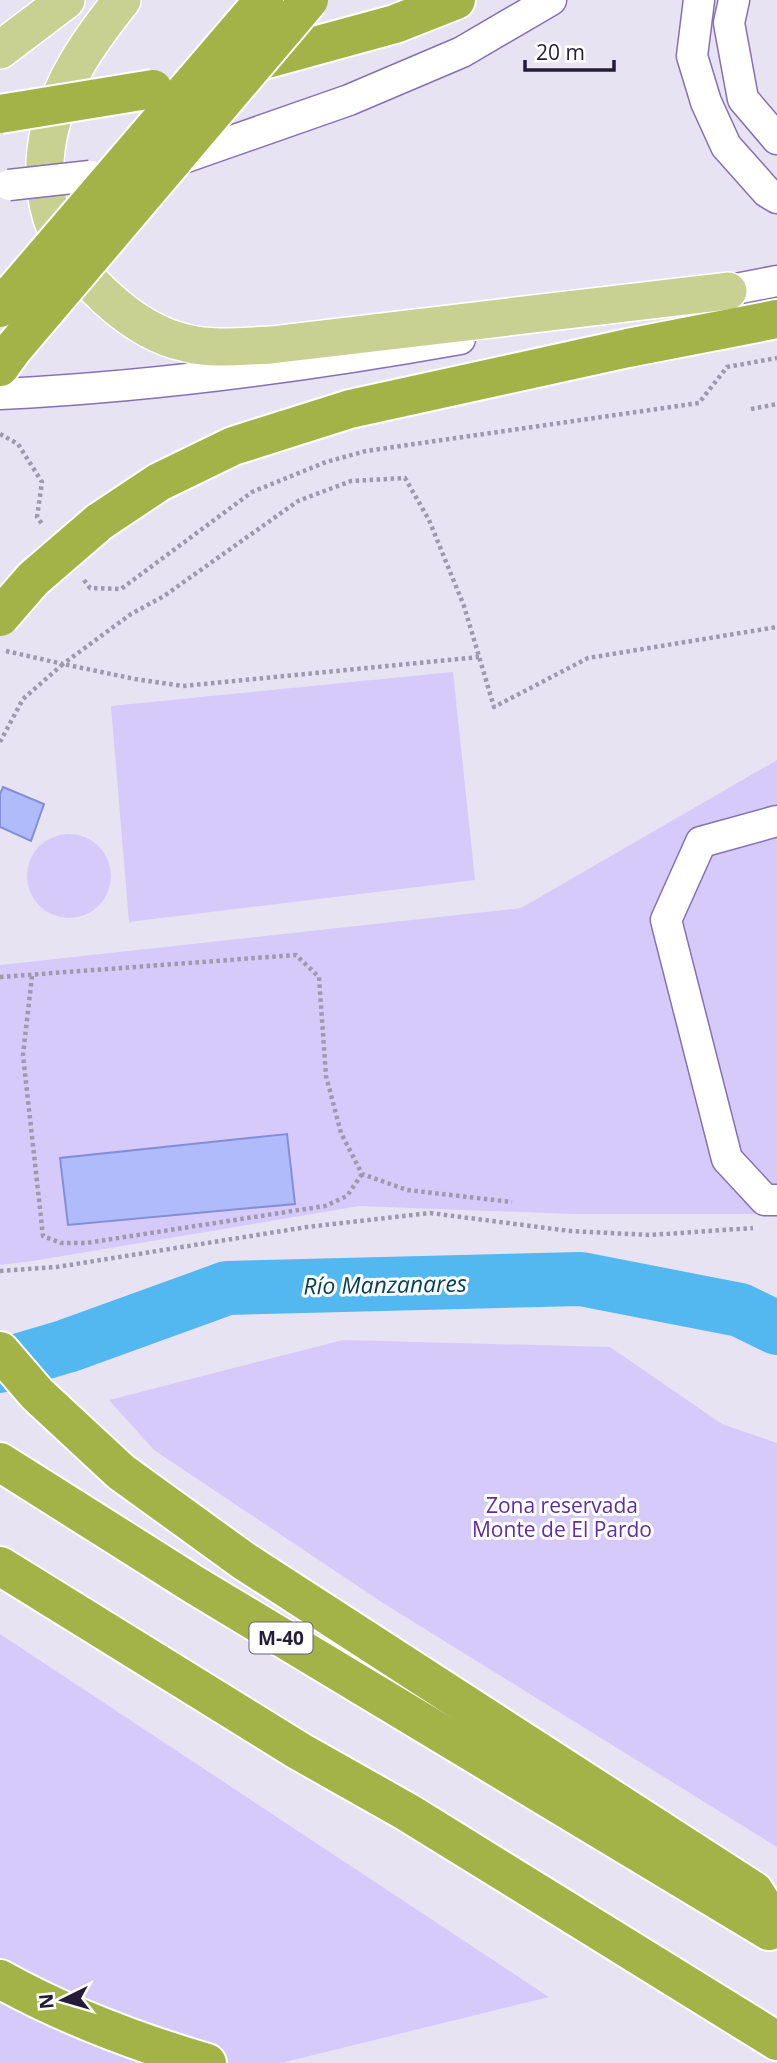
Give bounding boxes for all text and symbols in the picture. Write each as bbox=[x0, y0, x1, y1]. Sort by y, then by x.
scale bar bbox=[525, 28, 614, 72]
text: 20 m bbox=[536, 38, 585, 66]
water label: Río Manzanares bbox=[303, 1267, 467, 1301]
park label: Zona reservada Monte de El Pardo bbox=[472, 1491, 652, 1543]
road number: M-40 bbox=[250, 1622, 312, 1654]
north arrow bbox=[28, 1965, 98, 2035]
text: N bbox=[32, 1993, 60, 2010]

